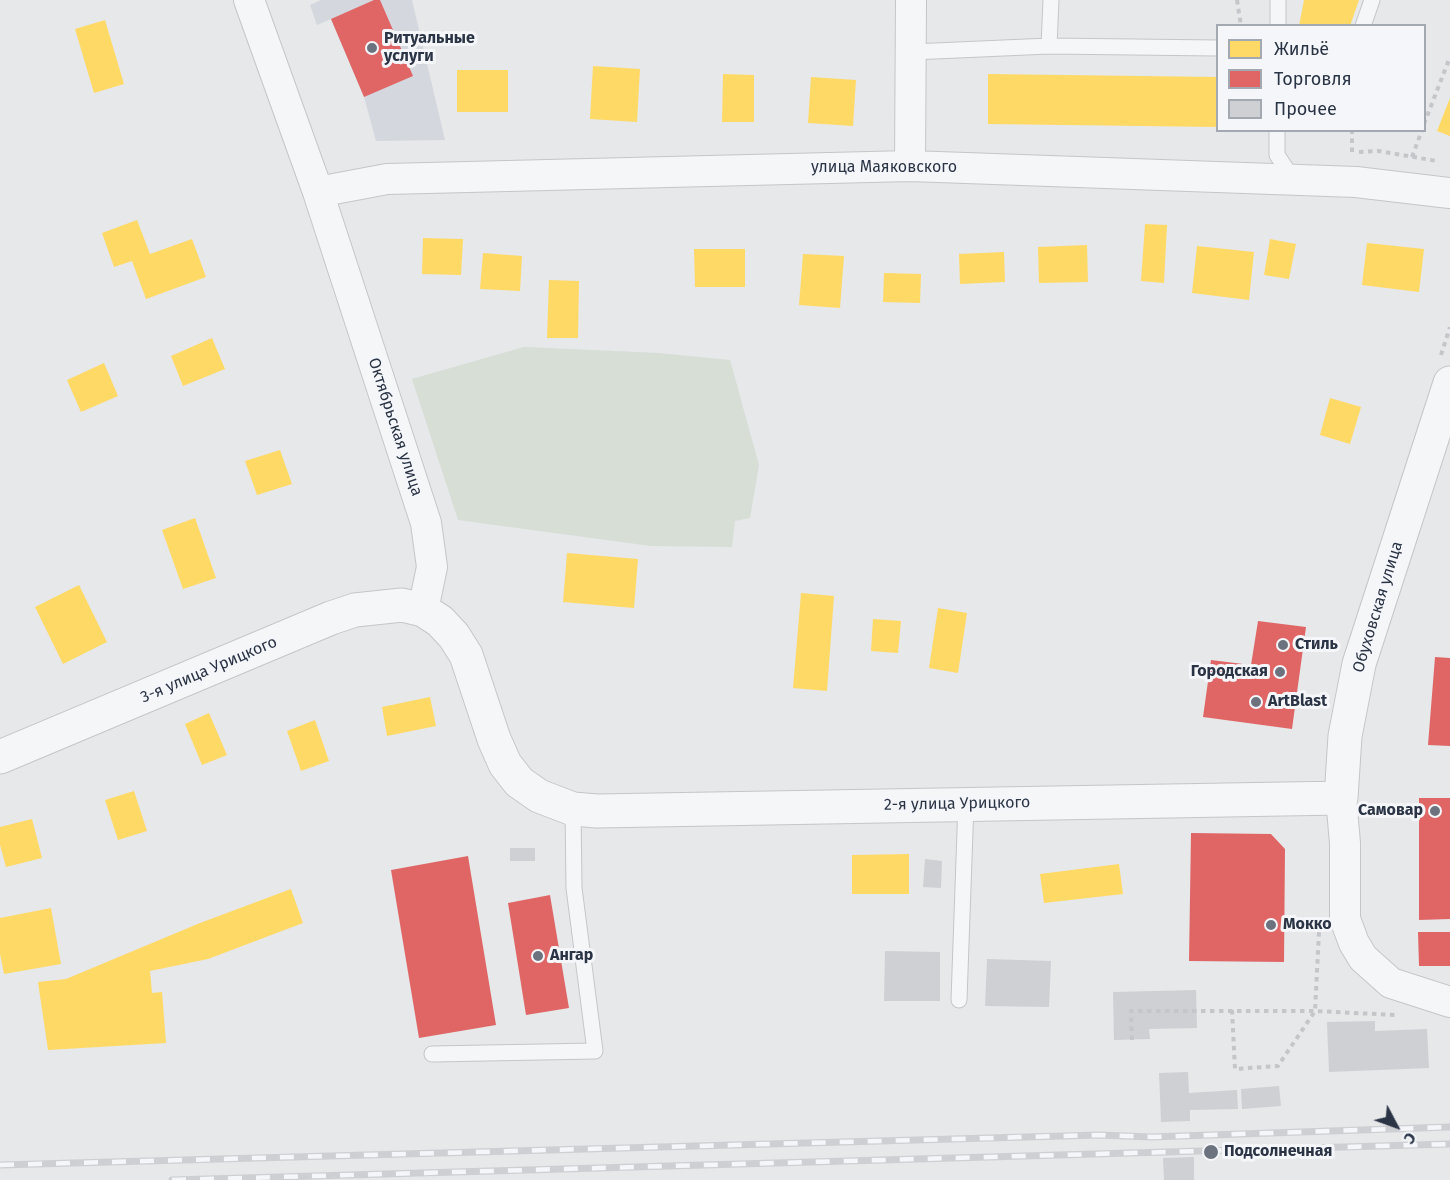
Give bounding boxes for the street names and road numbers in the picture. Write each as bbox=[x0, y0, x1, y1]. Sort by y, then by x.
street label: улица Маяковского bbox=[811, 158, 957, 178]
street label: Октябрьская улица bbox=[364, 355, 426, 499]
street label: Обуховская улица bbox=[1349, 539, 1407, 675]
street label: 3-я улица Урицкого bbox=[138, 633, 280, 707]
street label: 2-я улица Урицкого bbox=[884, 793, 1030, 815]

